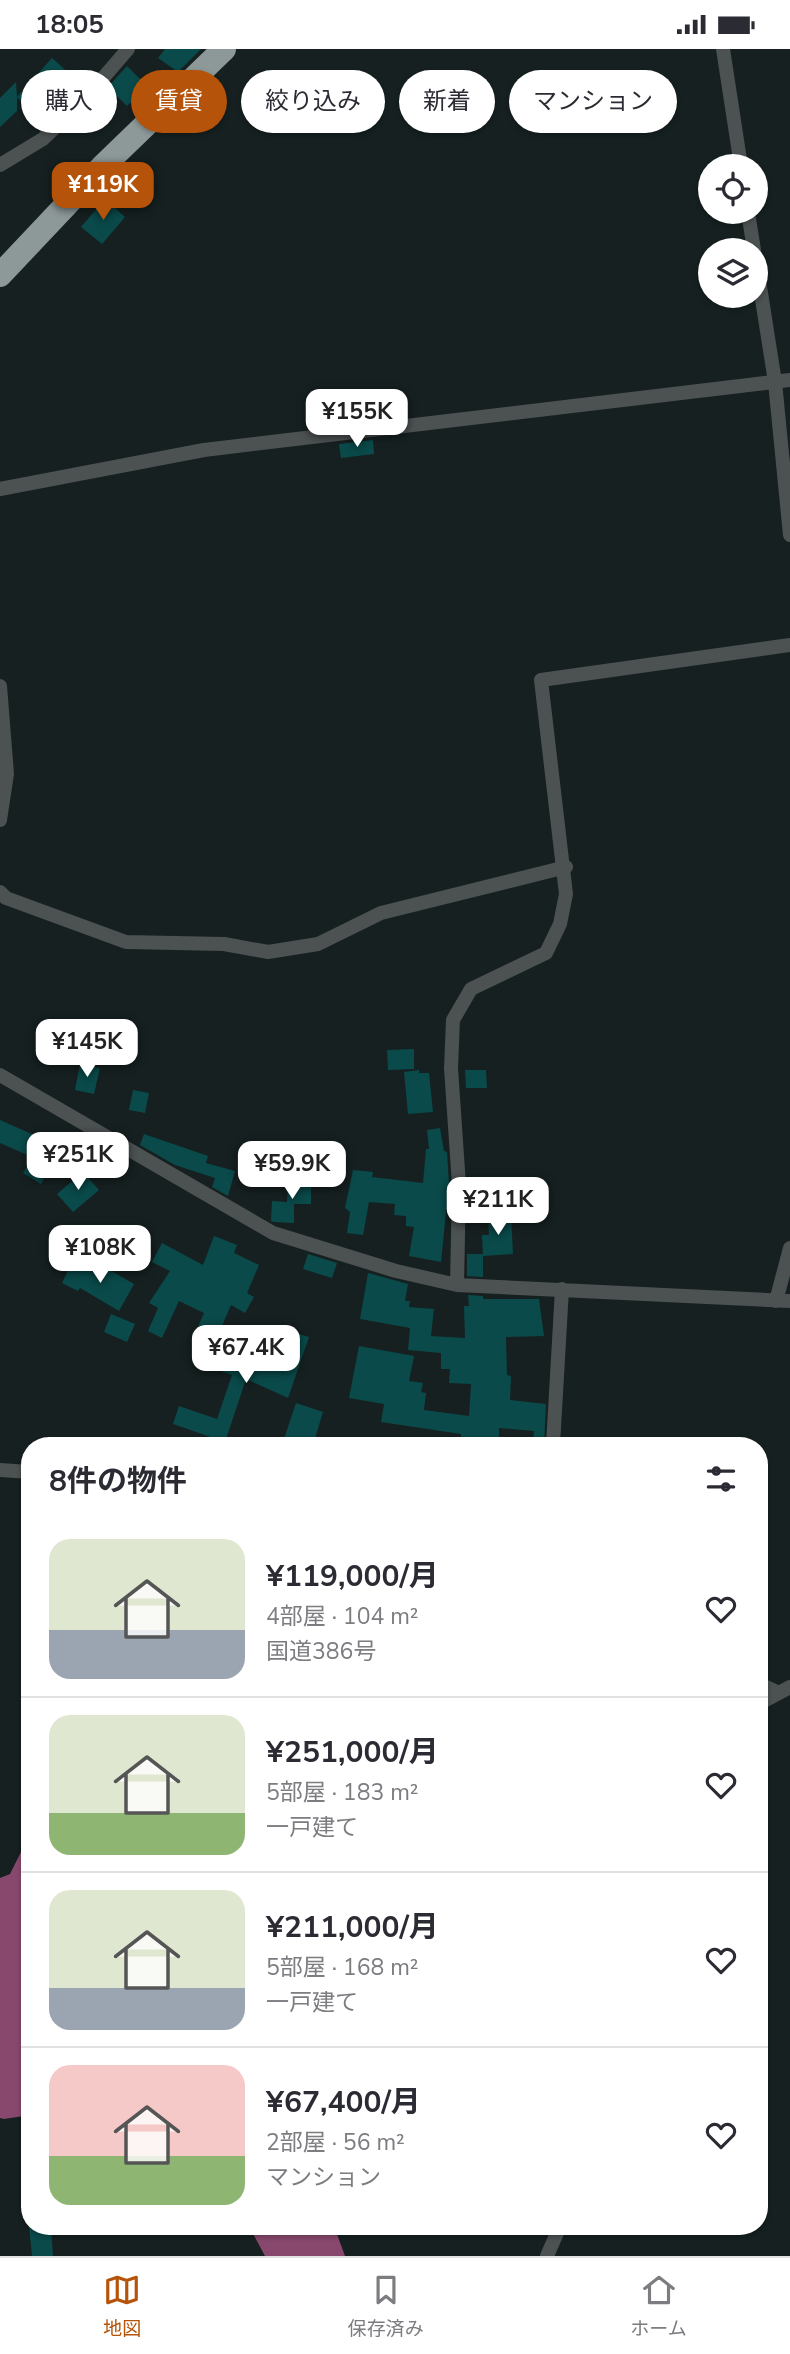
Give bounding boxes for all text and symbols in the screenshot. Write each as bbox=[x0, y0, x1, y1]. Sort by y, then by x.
text: 18:05 bbox=[35, 7, 104, 42]
chip: 購入 bbox=[21, 70, 117, 133]
chip: 賃貸 bbox=[131, 70, 227, 133]
chip: 絞り込み bbox=[241, 70, 385, 133]
chip: 新着 bbox=[399, 70, 495, 133]
chip: マンション bbox=[509, 70, 677, 133]
map controls bbox=[698, 154, 768, 308]
button: locate bbox=[698, 154, 768, 224]
pin: ¥119K bbox=[54, 163, 152, 222]
text: ¥119K bbox=[68, 169, 138, 200]
button: layers bbox=[698, 238, 768, 308]
pin: ¥155K bbox=[308, 389, 406, 449]
text: ¥155K bbox=[322, 396, 392, 427]
pin: ¥145K bbox=[38, 1019, 136, 1079]
text: ¥145K bbox=[52, 1026, 122, 1057]
pin: ¥251K bbox=[29, 1133, 127, 1192]
text: ¥251K bbox=[43, 1139, 113, 1170]
pin: ¥59.9K bbox=[235, 1141, 349, 1201]
text: ¥59.9K bbox=[254, 1148, 330, 1179]
pin: ¥211K bbox=[449, 1177, 547, 1237]
text: ¥211K bbox=[463, 1184, 533, 1215]
pin: ¥108K bbox=[51, 1225, 149, 1285]
text: ¥108K bbox=[65, 1232, 135, 1263]
pin: ¥67.4K bbox=[189, 1325, 303, 1385]
text: ¥67.4K bbox=[208, 1332, 284, 1363]
icon: filters bbox=[702, 1460, 740, 1498]
text: 8件の物件 bbox=[49, 1461, 187, 1502]
text: ¥119,000/月 bbox=[266, 1556, 439, 1597]
icon: home bbox=[105, 1567, 189, 1651]
icon: heart bbox=[702, 1590, 740, 1628]
text: 4部屋 · 104 m² bbox=[266, 1601, 419, 1632]
text: 国道386号 bbox=[266, 1636, 376, 1667]
text: ¥251,000/月 bbox=[266, 1732, 439, 1773]
icon: home bbox=[105, 1743, 189, 1827]
icon: heart bbox=[702, 1766, 740, 1804]
text: 5部屋 · 183 m² bbox=[266, 1777, 419, 1808]
text: 一戸建て bbox=[266, 1812, 358, 1843]
text: ¥211,000/月 bbox=[266, 1907, 439, 1948]
icon: home bbox=[105, 1918, 189, 2002]
icon: heart bbox=[702, 1941, 740, 1979]
text: 5部屋 · 168 m² bbox=[266, 1952, 419, 1983]
text: 一戸建て bbox=[266, 1987, 358, 2018]
text: ¥67,400/月 bbox=[266, 2082, 421, 2123]
icon: home bbox=[105, 2093, 189, 2177]
icon: heart bbox=[702, 2116, 740, 2154]
text: 2部屋 · 56 m² bbox=[266, 2127, 405, 2158]
text: マンション bbox=[266, 2162, 381, 2193]
tab: 地図 bbox=[103, 2271, 141, 2342]
tab: 保存済み bbox=[348, 2271, 424, 2342]
tab: ホーム bbox=[630, 2271, 687, 2342]

